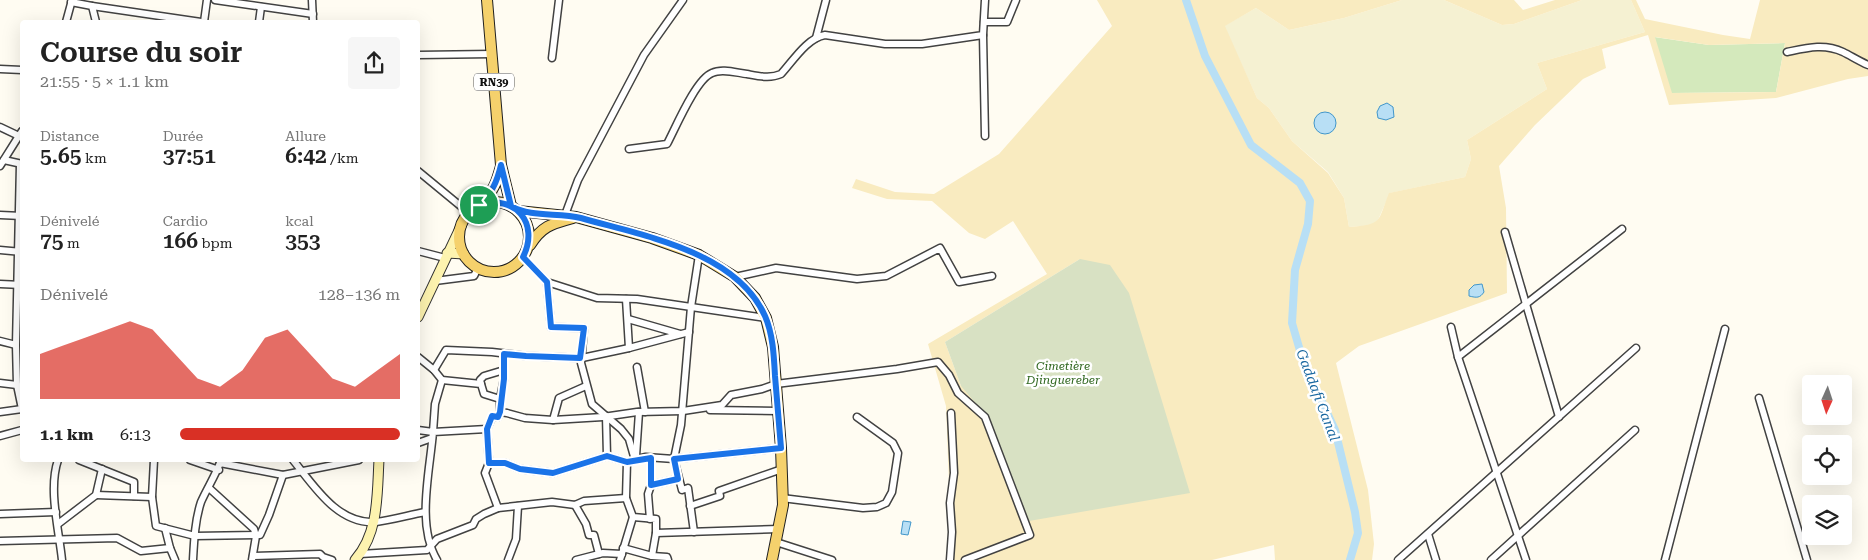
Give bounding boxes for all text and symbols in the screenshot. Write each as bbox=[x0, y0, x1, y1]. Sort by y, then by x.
text: Course du soir bbox=[40, 36, 242, 69]
button: share bbox=[348, 37, 400, 89]
text: 21:55 · 5 × 1.1 km bbox=[40, 72, 169, 91]
road number: RN39 bbox=[474, 74, 514, 90]
text: Distance bbox=[40, 128, 99, 144]
text: Durée bbox=[163, 128, 203, 144]
text: Allure bbox=[285, 128, 326, 144]
text: 5.65 bbox=[40, 144, 81, 168]
text: 37:51 bbox=[163, 144, 216, 168]
text: 6:42 bbox=[285, 144, 327, 168]
text: km bbox=[81, 150, 107, 166]
text: /km bbox=[327, 150, 359, 166]
pin bbox=[458, 184, 500, 226]
icon: arrive bbox=[465, 191, 493, 219]
text: Dénivelé bbox=[40, 213, 99, 229]
text: Cardio bbox=[163, 213, 208, 229]
text: kcal bbox=[285, 213, 314, 229]
text: 75 bbox=[40, 229, 64, 253]
text: 166 bbox=[163, 229, 198, 253]
text: 353 bbox=[285, 229, 321, 253]
text: m bbox=[64, 235, 80, 251]
text: bpm bbox=[198, 235, 232, 251]
text: Dénivelé bbox=[40, 285, 108, 304]
text: 128–136 m bbox=[318, 285, 400, 304]
water label: Gaddafi Canal bbox=[1293, 347, 1343, 443]
park label: Cimetière Djinguereber bbox=[1025, 359, 1100, 387]
north arrow bbox=[1802, 375, 1852, 425]
map controls bbox=[1802, 375, 1852, 545]
text: 1.1 km bbox=[40, 425, 93, 444]
text: 6:13 bbox=[120, 425, 151, 444]
button: locate bbox=[1802, 435, 1852, 485]
button: layers bbox=[1802, 495, 1852, 545]

